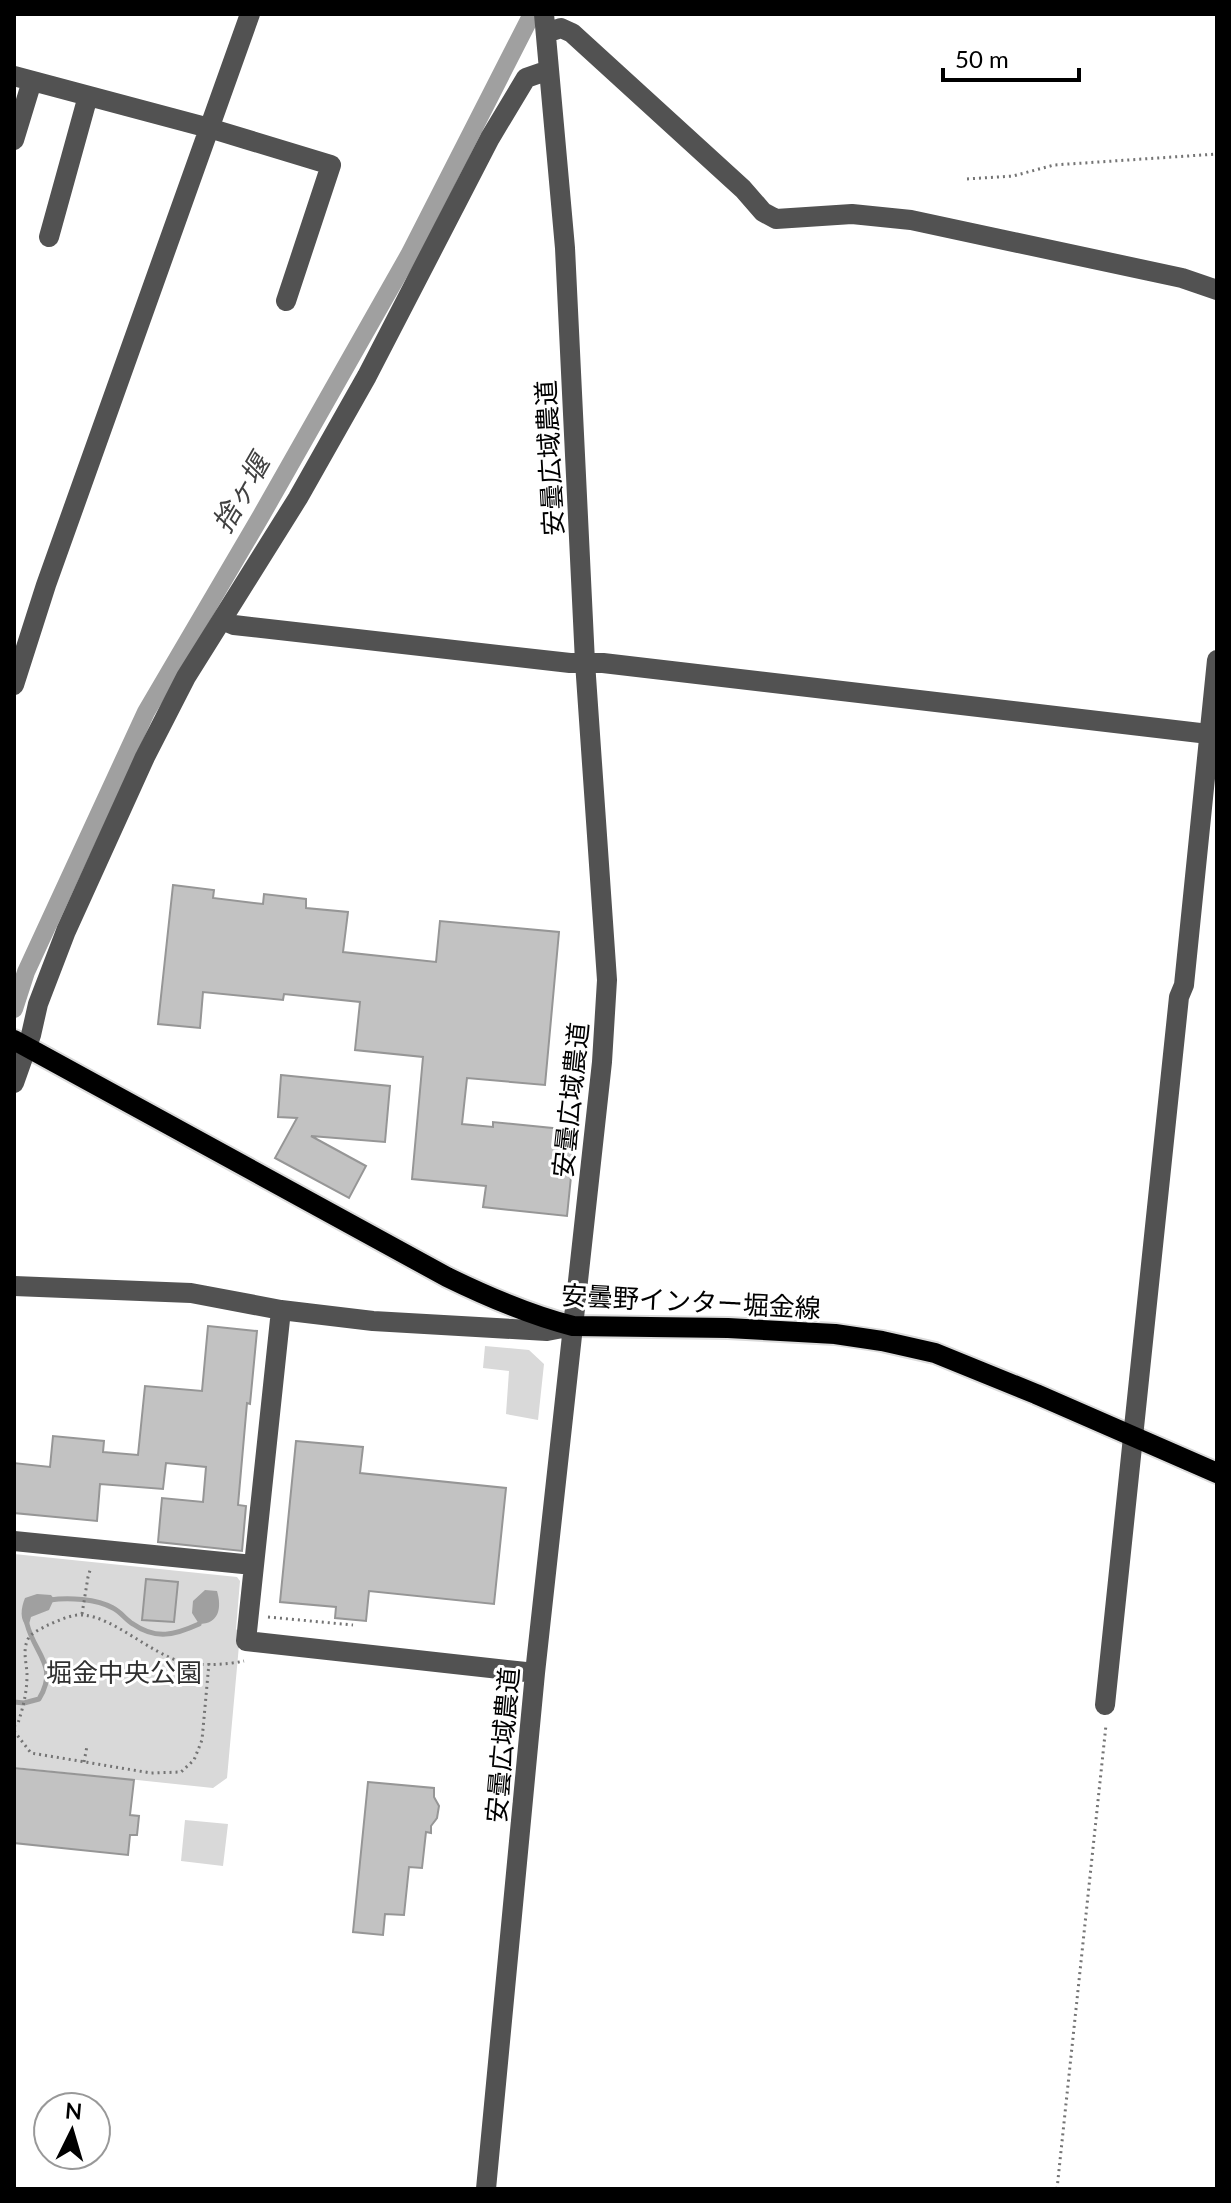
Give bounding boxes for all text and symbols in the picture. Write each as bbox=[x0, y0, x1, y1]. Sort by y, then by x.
scale bar bbox=[943, 32, 1079, 82]
text: 50 m bbox=[955, 44, 1009, 73]
street label: 安曇広域農道 bbox=[529, 379, 569, 537]
water label: 捨ヶ堰 bbox=[204, 444, 278, 538]
street label: 安曇広域農道 bbox=[546, 1021, 594, 1179]
street label: 安曇野インター堀金線 bbox=[560, 1278, 822, 1324]
park label: 堀金中央公園 bbox=[46, 1656, 202, 1688]
street label: 安曇広域農道 bbox=[479, 1666, 525, 1824]
north arrow bbox=[32, 2091, 112, 2171]
text: N bbox=[64, 2096, 83, 2125]

